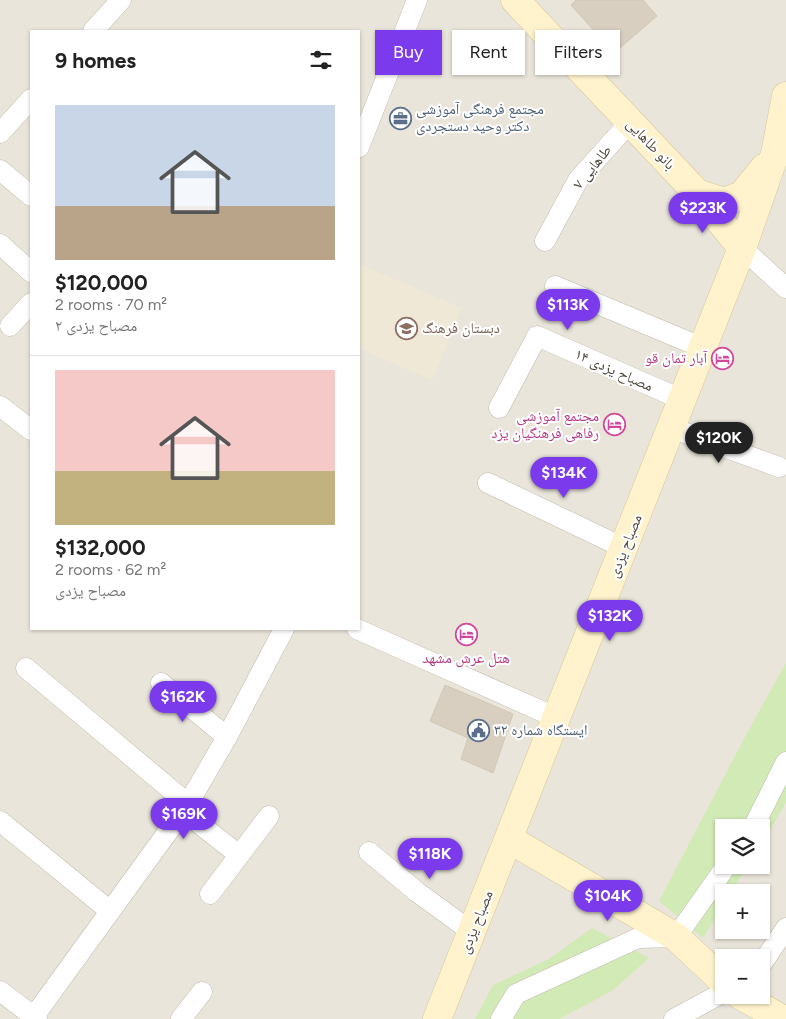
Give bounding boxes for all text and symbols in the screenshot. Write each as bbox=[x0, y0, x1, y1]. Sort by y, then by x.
chip: Buy bbox=[375, 30, 442, 75]
chip: Rent bbox=[452, 30, 525, 75]
chip: Filters bbox=[535, 30, 620, 75]
icon: filters bbox=[307, 46, 335, 74]
text: 9 homes bbox=[55, 48, 136, 73]
place label: مجتمع فرهنگی آموزشی دکتر وحید دستجردی bbox=[416, 100, 544, 136]
office icon: مجتمع فرهنگی آموزشی دکتر وحید دستجردی bbox=[388, 106, 412, 130]
street label: بانو طاهایی bbox=[622, 115, 679, 174]
icon: home bbox=[150, 137, 240, 227]
street label: طاهایی ۷ bbox=[569, 141, 616, 193]
pin: $223K bbox=[668, 192, 738, 234]
text: $223K bbox=[680, 198, 726, 217]
text: $120,000 bbox=[55, 270, 147, 295]
pin: $113K bbox=[533, 288, 603, 331]
text: 2 rooms · 70 m² bbox=[55, 295, 167, 314]
text: $113K bbox=[547, 295, 589, 314]
text: مصباح یزدی ۲ bbox=[55, 316, 137, 335]
school or university icon: دبستان فرهنگ bbox=[394, 316, 418, 340]
place label: دبستان فرهنگ bbox=[422, 319, 500, 338]
street label: مصباح یزدی ۱۴ bbox=[572, 345, 656, 396]
hotel icon: آبار تمان قو bbox=[711, 346, 735, 370]
place label: آبار تمان قو bbox=[645, 349, 708, 368]
icon: home bbox=[150, 403, 240, 493]
place label: مجتمع آموزشی رفاهی فرهنگیان یزد bbox=[491, 407, 599, 443]
hotel icon: مجتمع آموزشی رفاهی فرهنگیان یزد bbox=[603, 413, 627, 437]
pin: $120K bbox=[684, 422, 754, 464]
text: $120K bbox=[696, 428, 742, 447]
pin: $134K bbox=[529, 456, 599, 499]
text: $134K bbox=[541, 463, 587, 482]
street label: مصباح یزدی bbox=[604, 512, 647, 581]
text: $132,000 bbox=[55, 535, 146, 560]
text: 2 rooms · 62 m² bbox=[55, 560, 166, 579]
text: مصباح یزدی bbox=[55, 581, 126, 600]
pin: $132K bbox=[575, 600, 645, 642]
text: $132K bbox=[588, 606, 632, 625]
hotel icon: هتل عرش مشهد bbox=[454, 623, 478, 647]
place label: هتل عرش مشهد bbox=[422, 649, 510, 668]
pin: $162K bbox=[148, 680, 218, 723]
text: $162K bbox=[161, 687, 205, 706]
public building icon: ایستگاه شماره ۳۲ bbox=[466, 718, 490, 742]
place label: ایستگاه شماره ۳۲ bbox=[494, 721, 588, 739]
pin: $169K bbox=[149, 798, 219, 840]
text: $169K bbox=[162, 804, 206, 823]
map controls bbox=[715, 819, 770, 1004]
button: layers bbox=[715, 819, 770, 874]
pin: $118K bbox=[395, 838, 465, 880]
text: $118K bbox=[409, 844, 451, 863]
pin: $104K bbox=[573, 880, 643, 922]
button: + bbox=[715, 884, 770, 939]
text: $104K bbox=[585, 886, 631, 905]
street label: مصباح یزدی bbox=[455, 888, 498, 957]
button: − bbox=[715, 949, 770, 1004]

